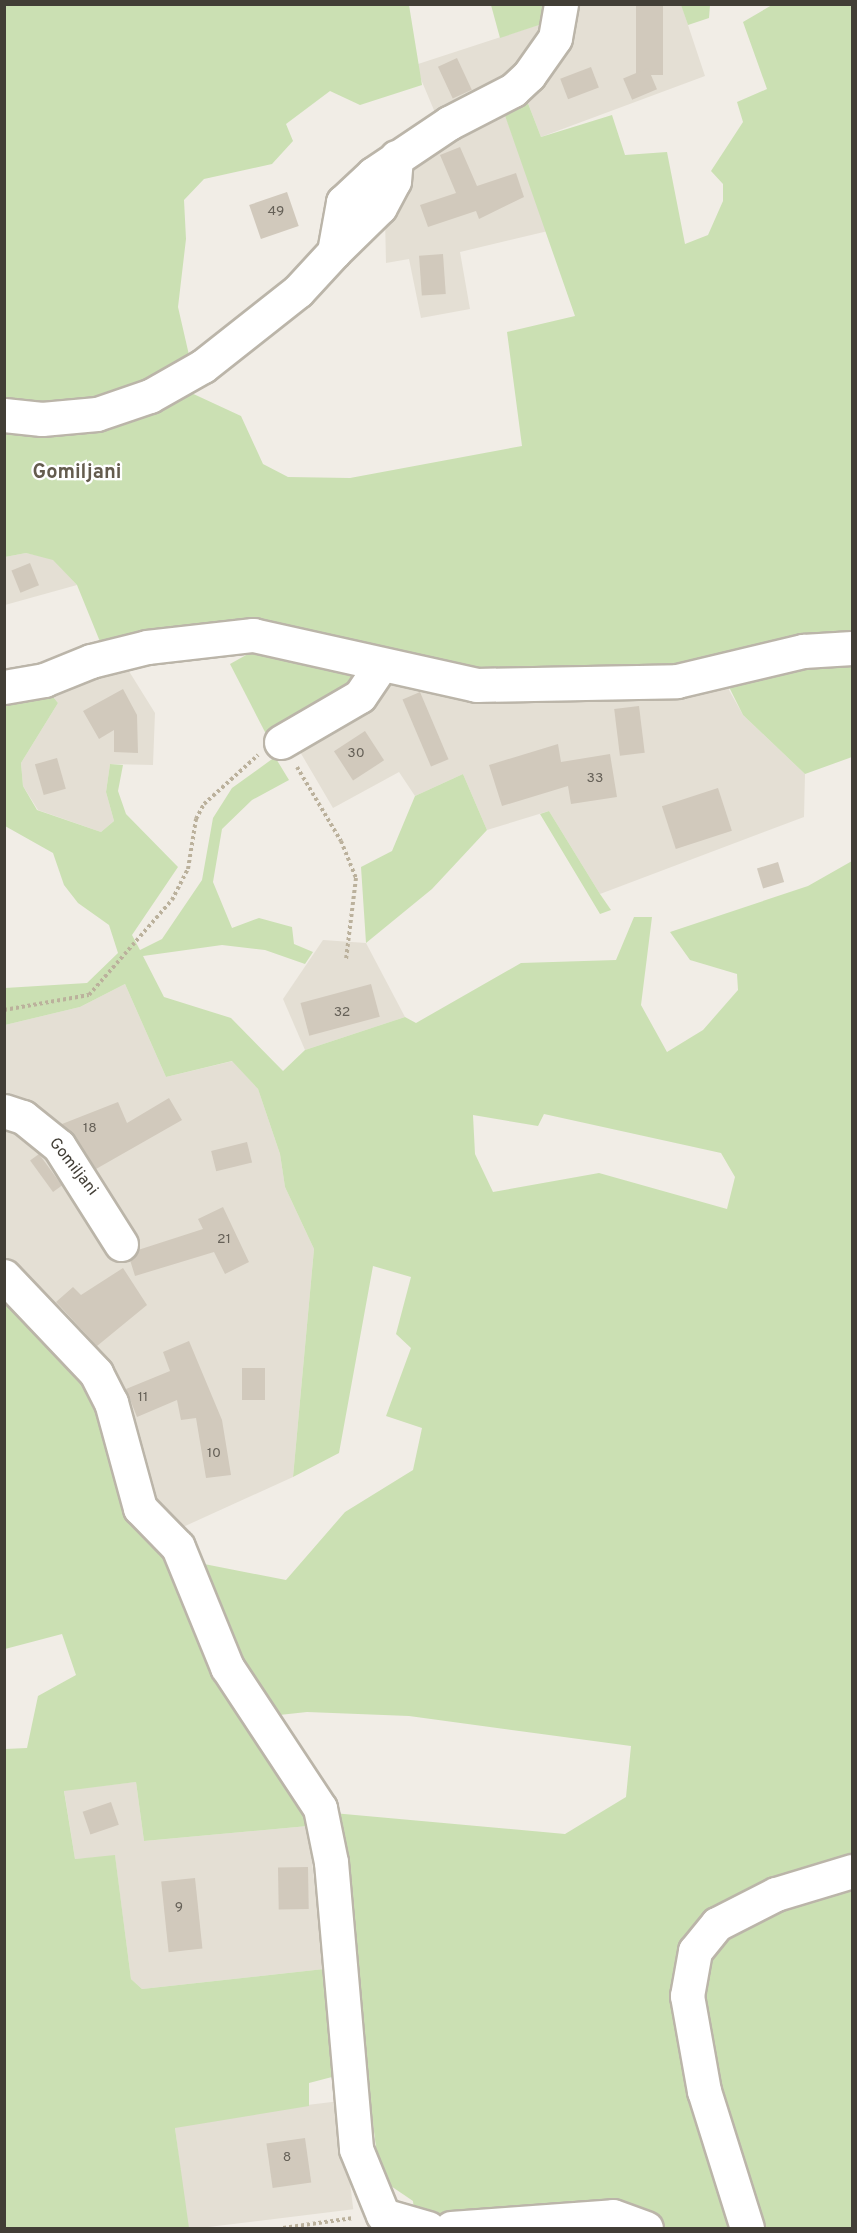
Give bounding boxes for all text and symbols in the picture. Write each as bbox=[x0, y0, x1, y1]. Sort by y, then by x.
house number: 49 bbox=[268, 204, 284, 220]
district label: Gomiljani bbox=[33, 461, 121, 485]
house number: 30 bbox=[347, 746, 365, 762]
house number: 33 bbox=[587, 771, 603, 787]
house number: 32 bbox=[334, 1005, 350, 1021]
house number: 18 bbox=[83, 1121, 97, 1137]
street label: Gomiljani bbox=[45, 1134, 101, 1200]
house number: 21 bbox=[217, 1232, 231, 1248]
house number: 11 bbox=[138, 1390, 148, 1406]
house number: 10 bbox=[207, 1446, 221, 1462]
house number: 9 bbox=[175, 1900, 183, 1916]
house number: 8 bbox=[283, 2150, 291, 2166]

